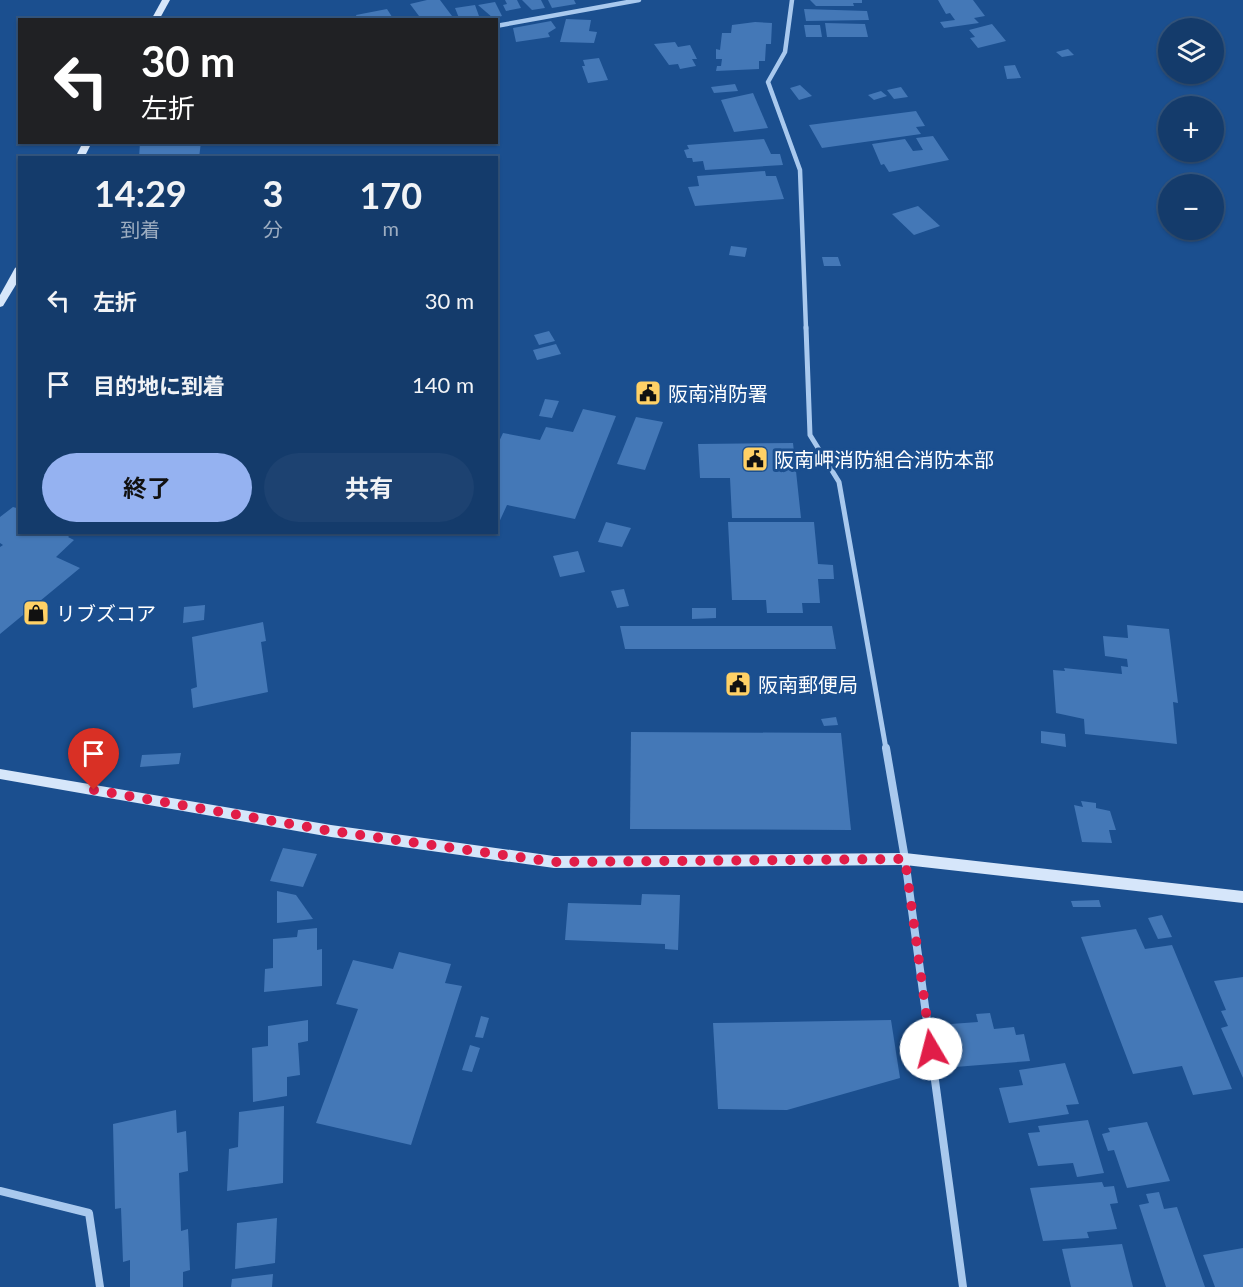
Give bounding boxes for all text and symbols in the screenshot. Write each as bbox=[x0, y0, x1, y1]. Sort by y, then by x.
map controls bbox=[1158, 18, 1224, 240]
button: layers bbox=[1158, 18, 1224, 84]
text: 30 m bbox=[141, 36, 235, 86]
icon: left bbox=[42, 42, 120, 120]
text: 左折 bbox=[141, 91, 195, 124]
button: + bbox=[1158, 96, 1224, 162]
text: 14:29 bbox=[94, 171, 187, 215]
text: 3 bbox=[263, 171, 284, 215]
text: 170 bbox=[359, 173, 422, 217]
button: − bbox=[1158, 174, 1224, 240]
text: m bbox=[383, 216, 399, 240]
text: 到着 bbox=[120, 217, 160, 241]
text: 分 bbox=[263, 217, 283, 241]
icon: left bbox=[42, 284, 75, 317]
text: 30 m bbox=[425, 287, 474, 314]
text: 左折 bbox=[93, 288, 137, 315]
icon: arrive bbox=[42, 368, 75, 401]
text: 140 m bbox=[412, 371, 474, 398]
text: 目的地に到着 bbox=[93, 372, 225, 399]
public building icon: 阪南消防署 bbox=[633, 378, 663, 408]
place label: 阪南消防署 bbox=[668, 381, 768, 405]
public building icon: 阪南岬消防組合消防本部 bbox=[740, 444, 770, 474]
place label: 阪南岬消防組合消防本部 bbox=[774, 447, 994, 471]
button: 終了 bbox=[42, 453, 252, 522]
button: 共有 bbox=[264, 453, 474, 522]
shop icon: リブズコア bbox=[21, 598, 51, 628]
place label: リブズコア bbox=[56, 601, 156, 625]
public building icon: 阪南郵便局 bbox=[723, 669, 753, 699]
place label: 阪南郵便局 bbox=[758, 672, 858, 696]
pin bbox=[68, 728, 119, 790]
icon: arrive bbox=[77, 737, 110, 770]
position arrow bbox=[899, 1017, 963, 1081]

